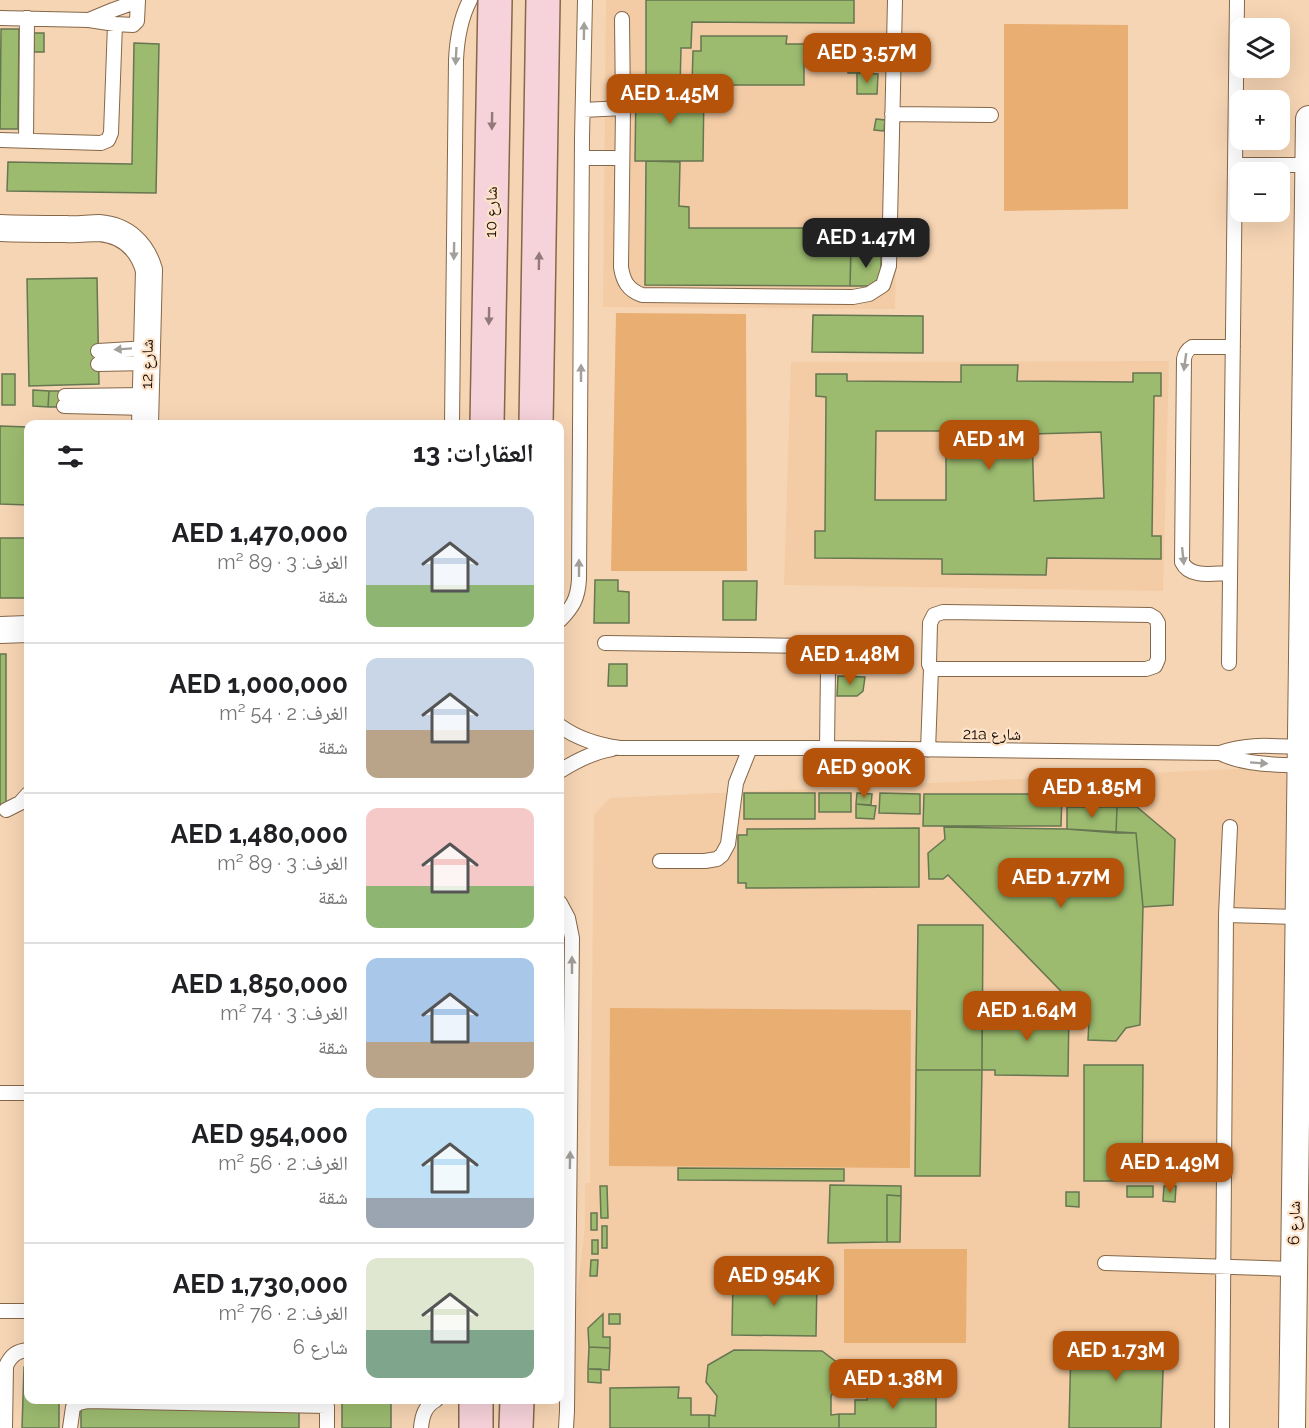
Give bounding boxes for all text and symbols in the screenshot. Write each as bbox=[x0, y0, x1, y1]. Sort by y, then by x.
map controls bbox=[1230, 18, 1290, 222]
button: layers bbox=[1230, 18, 1290, 78]
one-way arrow bbox=[580, 21, 589, 40]
pin: AED 3.57M bbox=[798, 33, 936, 84]
text: AED 3.57M bbox=[817, 40, 917, 64]
one-way arrow bbox=[452, 47, 461, 66]
pin: AED 1.45M bbox=[601, 74, 739, 125]
text: AED 1.45M bbox=[621, 81, 719, 105]
button: + bbox=[1230, 90, 1290, 150]
one-way arrow bbox=[487, 112, 497, 131]
button: − bbox=[1230, 162, 1290, 222]
street label: شارع 10 bbox=[481, 186, 502, 238]
pin: AED 1.47M bbox=[797, 218, 935, 269]
text: AED 1.47M bbox=[817, 225, 915, 249]
one-way arrow bbox=[449, 242, 459, 261]
one-way arrow bbox=[534, 252, 543, 271]
one-way arrow bbox=[484, 307, 494, 326]
street label: شارع 12 bbox=[137, 339, 158, 389]
one-way arrow bbox=[113, 345, 132, 354]
one-way arrow bbox=[1180, 353, 1189, 372]
one-way arrow bbox=[576, 363, 586, 382]
pin: AED 1M bbox=[940, 420, 1038, 471]
text: AED 1M bbox=[953, 427, 1025, 451]
text: العقارات: 13 bbox=[413, 438, 534, 468]
icon: filters bbox=[54, 440, 87, 473]
text: AED 1,470,000 bbox=[172, 518, 348, 548]
icon: home bbox=[414, 531, 486, 603]
one-way arrow bbox=[1178, 547, 1188, 566]
text: الغرف: 3 · 89 m² bbox=[217, 550, 348, 574]
one-way arrow bbox=[574, 558, 584, 577]
text: شقة bbox=[318, 584, 348, 608]
pin: AED 1.48M bbox=[781, 635, 919, 686]
text: AED 1.48M bbox=[800, 642, 900, 666]
text: AED 1,000,000 bbox=[169, 669, 348, 699]
icon: home bbox=[414, 682, 486, 754]
text: الغرف: 2 · 54 m² bbox=[219, 701, 348, 725]
street label: 21a شارع bbox=[963, 724, 1021, 745]
text: شقة bbox=[318, 735, 348, 759]
pin: AED 900K bbox=[802, 748, 926, 799]
text: AED 900K bbox=[817, 755, 911, 779]
one-way arrow bbox=[1249, 758, 1268, 768]
pin: AED 1.85M bbox=[1023, 768, 1161, 819]
text: AED 1.85M bbox=[1042, 775, 1142, 799]
text: AED 1,480,000 bbox=[171, 819, 348, 849]
icon: home bbox=[414, 832, 486, 904]
text: الغرف: 3 · 89 m² bbox=[217, 851, 348, 875]
pin: AED 1.77M bbox=[992, 858, 1130, 909]
text: AED 1.77M bbox=[1012, 865, 1110, 889]
text: شقة bbox=[318, 885, 348, 909]
one-way arrow bbox=[567, 955, 577, 974]
text: AED 1,850,000 bbox=[171, 969, 348, 999]
icon: home bbox=[414, 982, 486, 1054]
pin: AED 1.64M bbox=[958, 991, 1096, 1042]
text: AED 1.64M bbox=[977, 998, 1077, 1022]
text: الغرف: 3 · 74 m² bbox=[220, 1001, 348, 1025]
text: شقة bbox=[318, 1035, 348, 1059]
text: AED 954,000 bbox=[192, 1119, 348, 1149]
icon: home bbox=[414, 1132, 486, 1204]
pin: AED 1.49M bbox=[1101, 1143, 1239, 1194]
one-way arrow bbox=[565, 1150, 575, 1169]
text: AED 1.49M bbox=[1120, 1150, 1220, 1174]
text: الغرف: 2 · 56 m² bbox=[218, 1151, 348, 1175]
text: شقة bbox=[318, 1185, 348, 1209]
street label: شارع 6 bbox=[1284, 1201, 1305, 1245]
pin: AED 954K bbox=[712, 1256, 836, 1307]
text: AED 954K bbox=[728, 1263, 820, 1287]
text: AED 1,730,000 bbox=[173, 1269, 348, 1299]
icon: home bbox=[414, 1282, 486, 1354]
text: الغرف: 2 · 76 m² bbox=[218, 1301, 348, 1325]
pin: AED 1.73M bbox=[1047, 1331, 1185, 1382]
text: شارع 6 bbox=[293, 1335, 348, 1359]
text: AED 1.73M bbox=[1067, 1338, 1165, 1362]
pin: AED 1.38M bbox=[824, 1359, 962, 1410]
text: AED 1.38M bbox=[843, 1366, 943, 1390]

